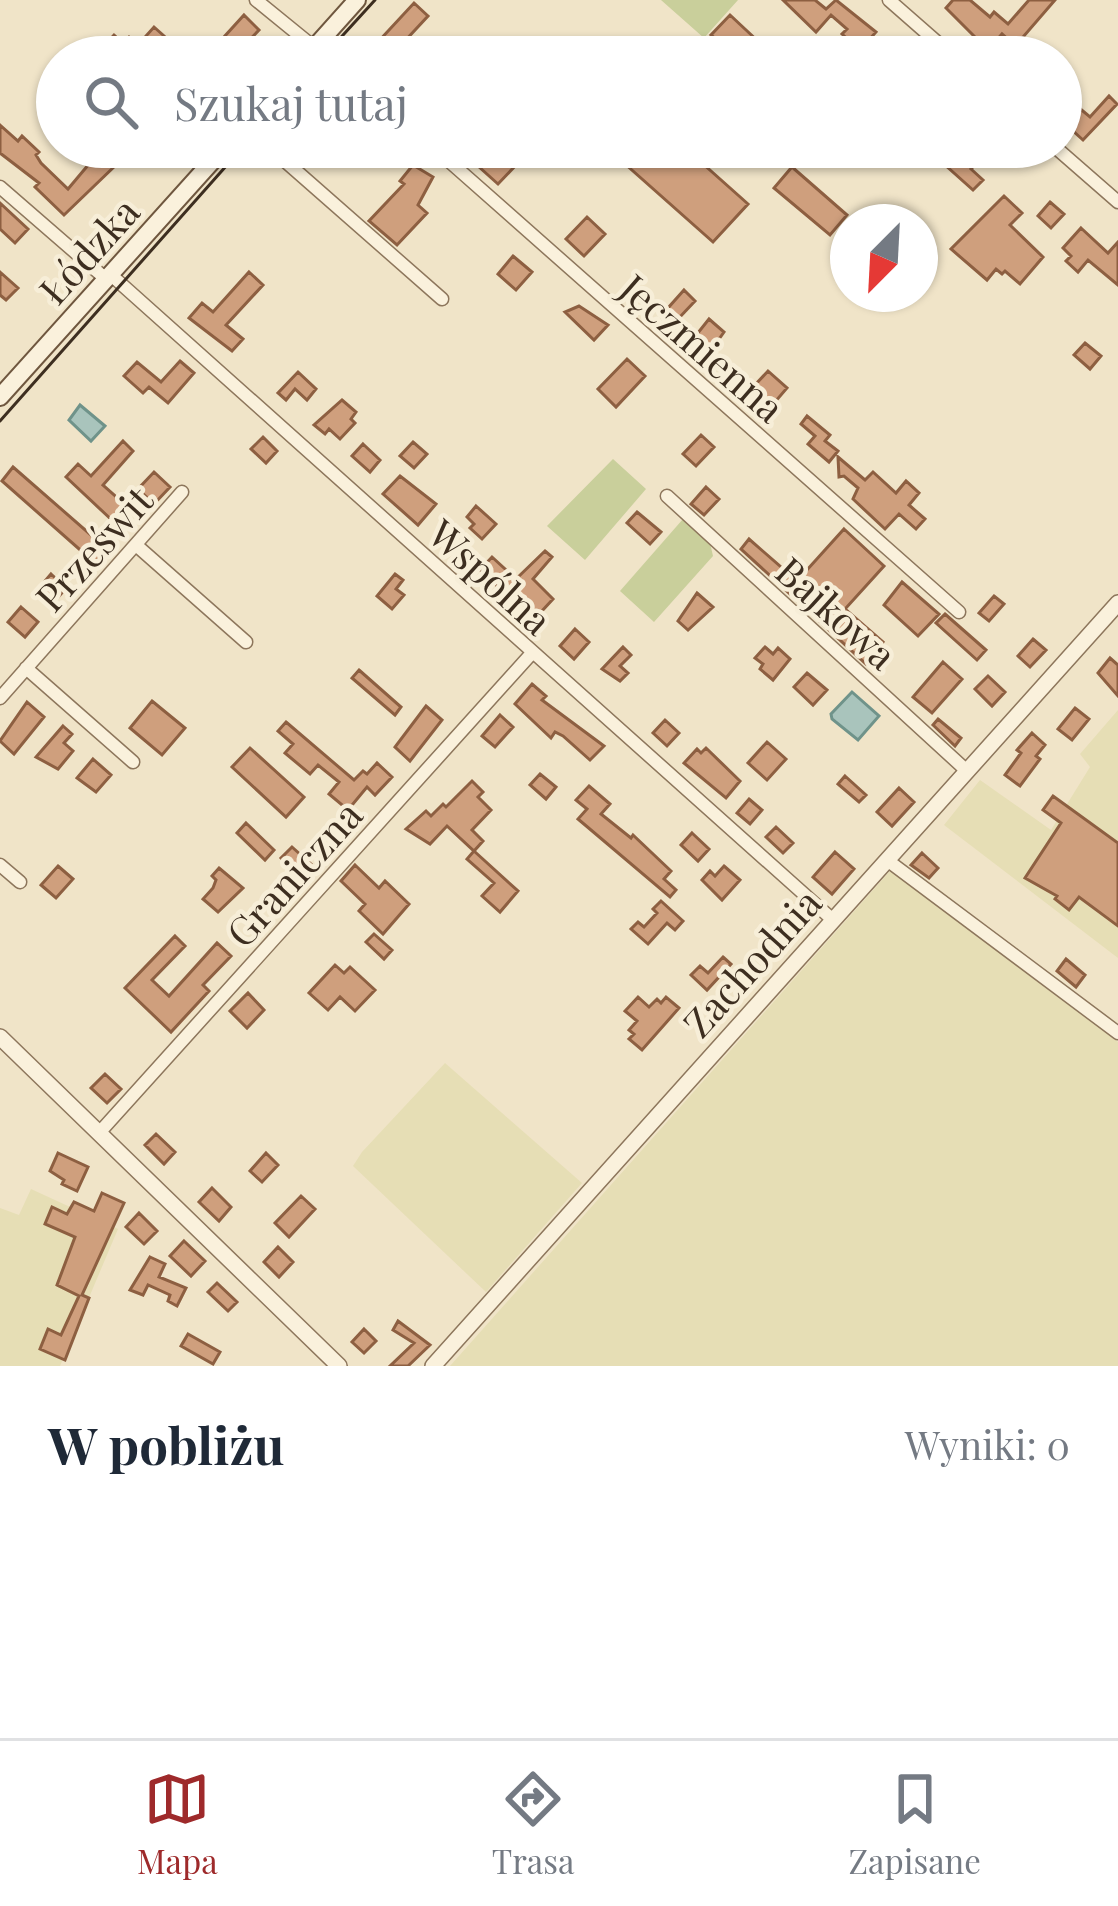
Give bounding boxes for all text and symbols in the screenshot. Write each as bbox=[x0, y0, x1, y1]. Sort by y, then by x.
search box bbox=[36, 36, 1082, 168]
icon: search bbox=[78, 69, 144, 135]
text: Szukaj tutaj bbox=[174, 72, 408, 132]
street label: Łódzka bbox=[27, 185, 150, 314]
north arrow bbox=[830, 204, 938, 312]
street label: Jęczmienna bbox=[609, 261, 796, 433]
street label: Prześwit bbox=[23, 474, 164, 622]
street label: Wspólna bbox=[418, 506, 564, 645]
street label: Bajkowa bbox=[766, 544, 909, 680]
street label: Graniczna bbox=[214, 789, 373, 957]
street label: Zachodnia bbox=[671, 876, 832, 1047]
text: W pobliżu bbox=[48, 1410, 284, 1478]
text: Wyniki: 0 bbox=[905, 1418, 1070, 1470]
tab: Mapa bbox=[137, 1766, 218, 1882]
tab: Trasa bbox=[492, 1766, 574, 1882]
tab: Zapisane bbox=[849, 1766, 981, 1882]

